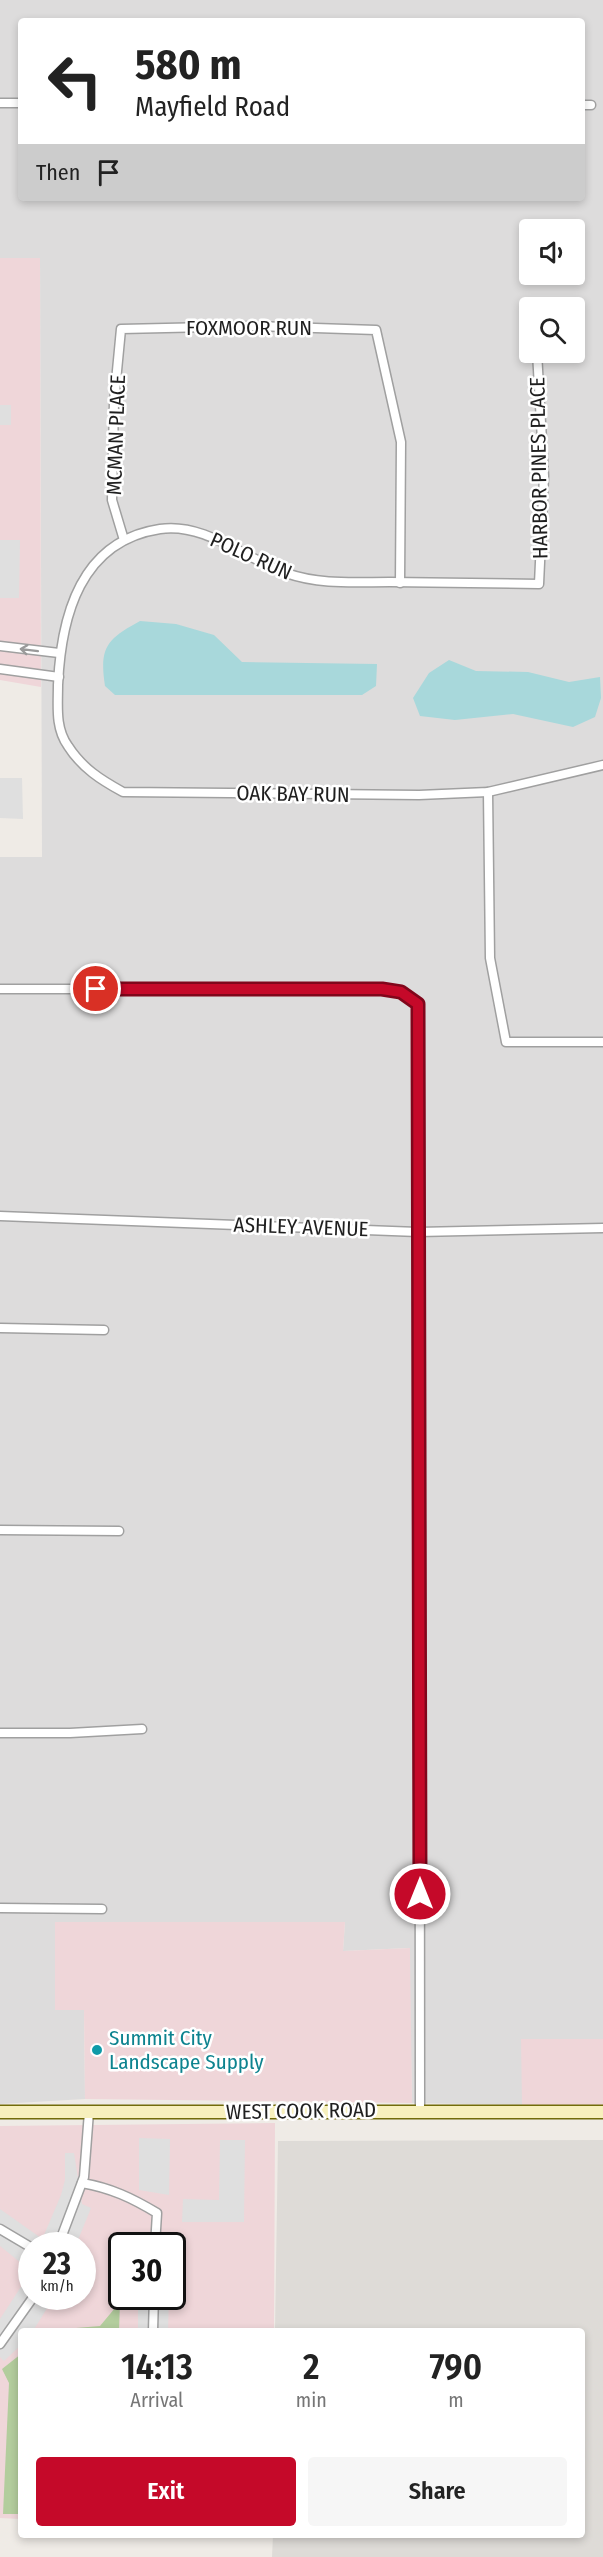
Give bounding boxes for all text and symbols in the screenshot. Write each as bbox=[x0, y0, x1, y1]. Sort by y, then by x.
text: 580 m bbox=[135, 40, 242, 90]
icon: left bbox=[36, 42, 114, 120]
text: Mayfield Road bbox=[135, 91, 290, 123]
icon: arrive bbox=[92, 156, 125, 189]
text: Then bbox=[36, 159, 80, 186]
map controls bbox=[519, 219, 585, 363]
button: sound bbox=[519, 219, 585, 285]
button: search bbox=[519, 297, 585, 363]
street label: FOXMOOR RUN bbox=[186, 315, 312, 341]
street label: MCMAN PLACE bbox=[101, 374, 131, 496]
street label: HARBOR PINES PLACE bbox=[524, 377, 554, 559]
street label: POLO RUN bbox=[206, 526, 296, 586]
one-way arrow bbox=[20, 644, 40, 655]
street label: OAK BAY RUN bbox=[236, 780, 350, 808]
pin bbox=[70, 963, 121, 1014]
icon: arrive bbox=[79, 972, 112, 1005]
street label: ASHLEY AVENUE bbox=[233, 1212, 369, 1242]
position arrow bbox=[388, 1862, 452, 1926]
place label: Summit City Landscape Supply bbox=[109, 2025, 264, 2075]
marker: Summit City Landscape Supply bbox=[90, 2043, 104, 2057]
street label: WEST COOK ROAD bbox=[226, 2097, 376, 2125]
speed limit sign: 30 bbox=[108, 2232, 186, 2310]
text: 23 bbox=[43, 2246, 71, 2282]
text: km/h bbox=[40, 2277, 74, 2295]
text: 14:13 bbox=[121, 2345, 193, 2389]
text: 2 bbox=[303, 2345, 320, 2389]
text: 790 bbox=[430, 2345, 482, 2389]
text: Arrival bbox=[130, 2388, 183, 2412]
text: min bbox=[296, 2388, 327, 2412]
text: m bbox=[448, 2388, 464, 2412]
button: Exit bbox=[36, 2457, 296, 2526]
button: Share bbox=[308, 2457, 567, 2526]

